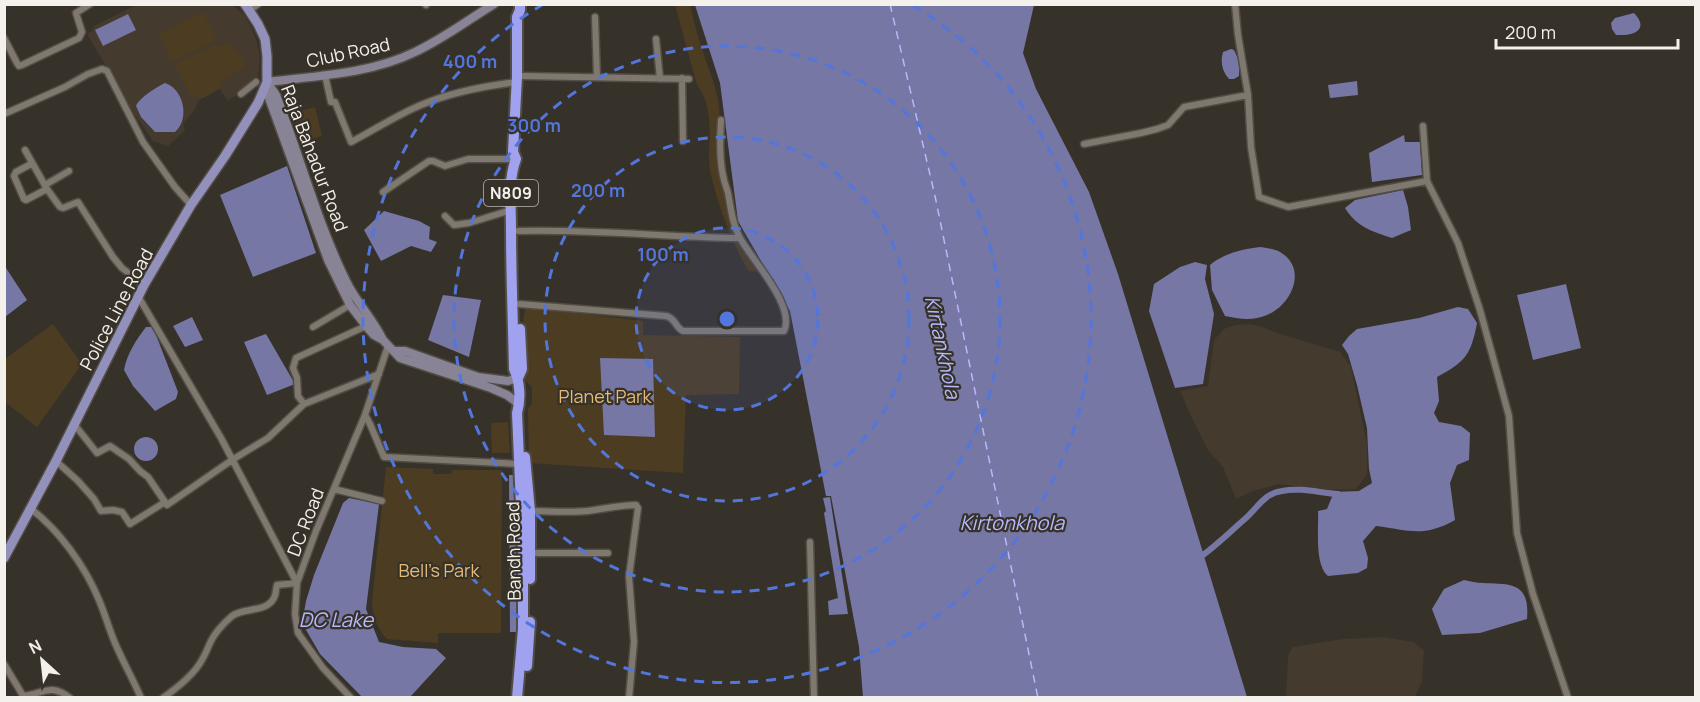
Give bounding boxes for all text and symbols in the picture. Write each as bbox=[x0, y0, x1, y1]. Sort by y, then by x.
scale bar bbox=[1496, 12, 1678, 50]
text: 200 m bbox=[1505, 20, 1556, 44]
street label: Club Road bbox=[304, 31, 392, 73]
text: 400 m bbox=[443, 49, 497, 73]
street label: Raja Bahadur Road bbox=[276, 81, 354, 235]
text: 300 m bbox=[507, 113, 561, 137]
text: 200 m bbox=[571, 178, 625, 202]
road number: N809 bbox=[484, 180, 538, 206]
text: 100 m bbox=[637, 242, 689, 266]
street label: Police Line Road bbox=[74, 244, 158, 374]
water label: Kirtankhola bbox=[919, 293, 967, 402]
centre of rings bbox=[717, 309, 737, 329]
park label: Planet Park bbox=[559, 384, 653, 408]
street label: DC Road bbox=[281, 484, 329, 560]
street label: Bandh Road bbox=[500, 501, 526, 601]
water label: Kirtonkhola bbox=[960, 509, 1065, 536]
park label: Bell's Park bbox=[399, 558, 481, 582]
water label: DC Lake bbox=[299, 606, 375, 633]
north arrow bbox=[12, 630, 72, 690]
text: N bbox=[25, 634, 45, 659]

